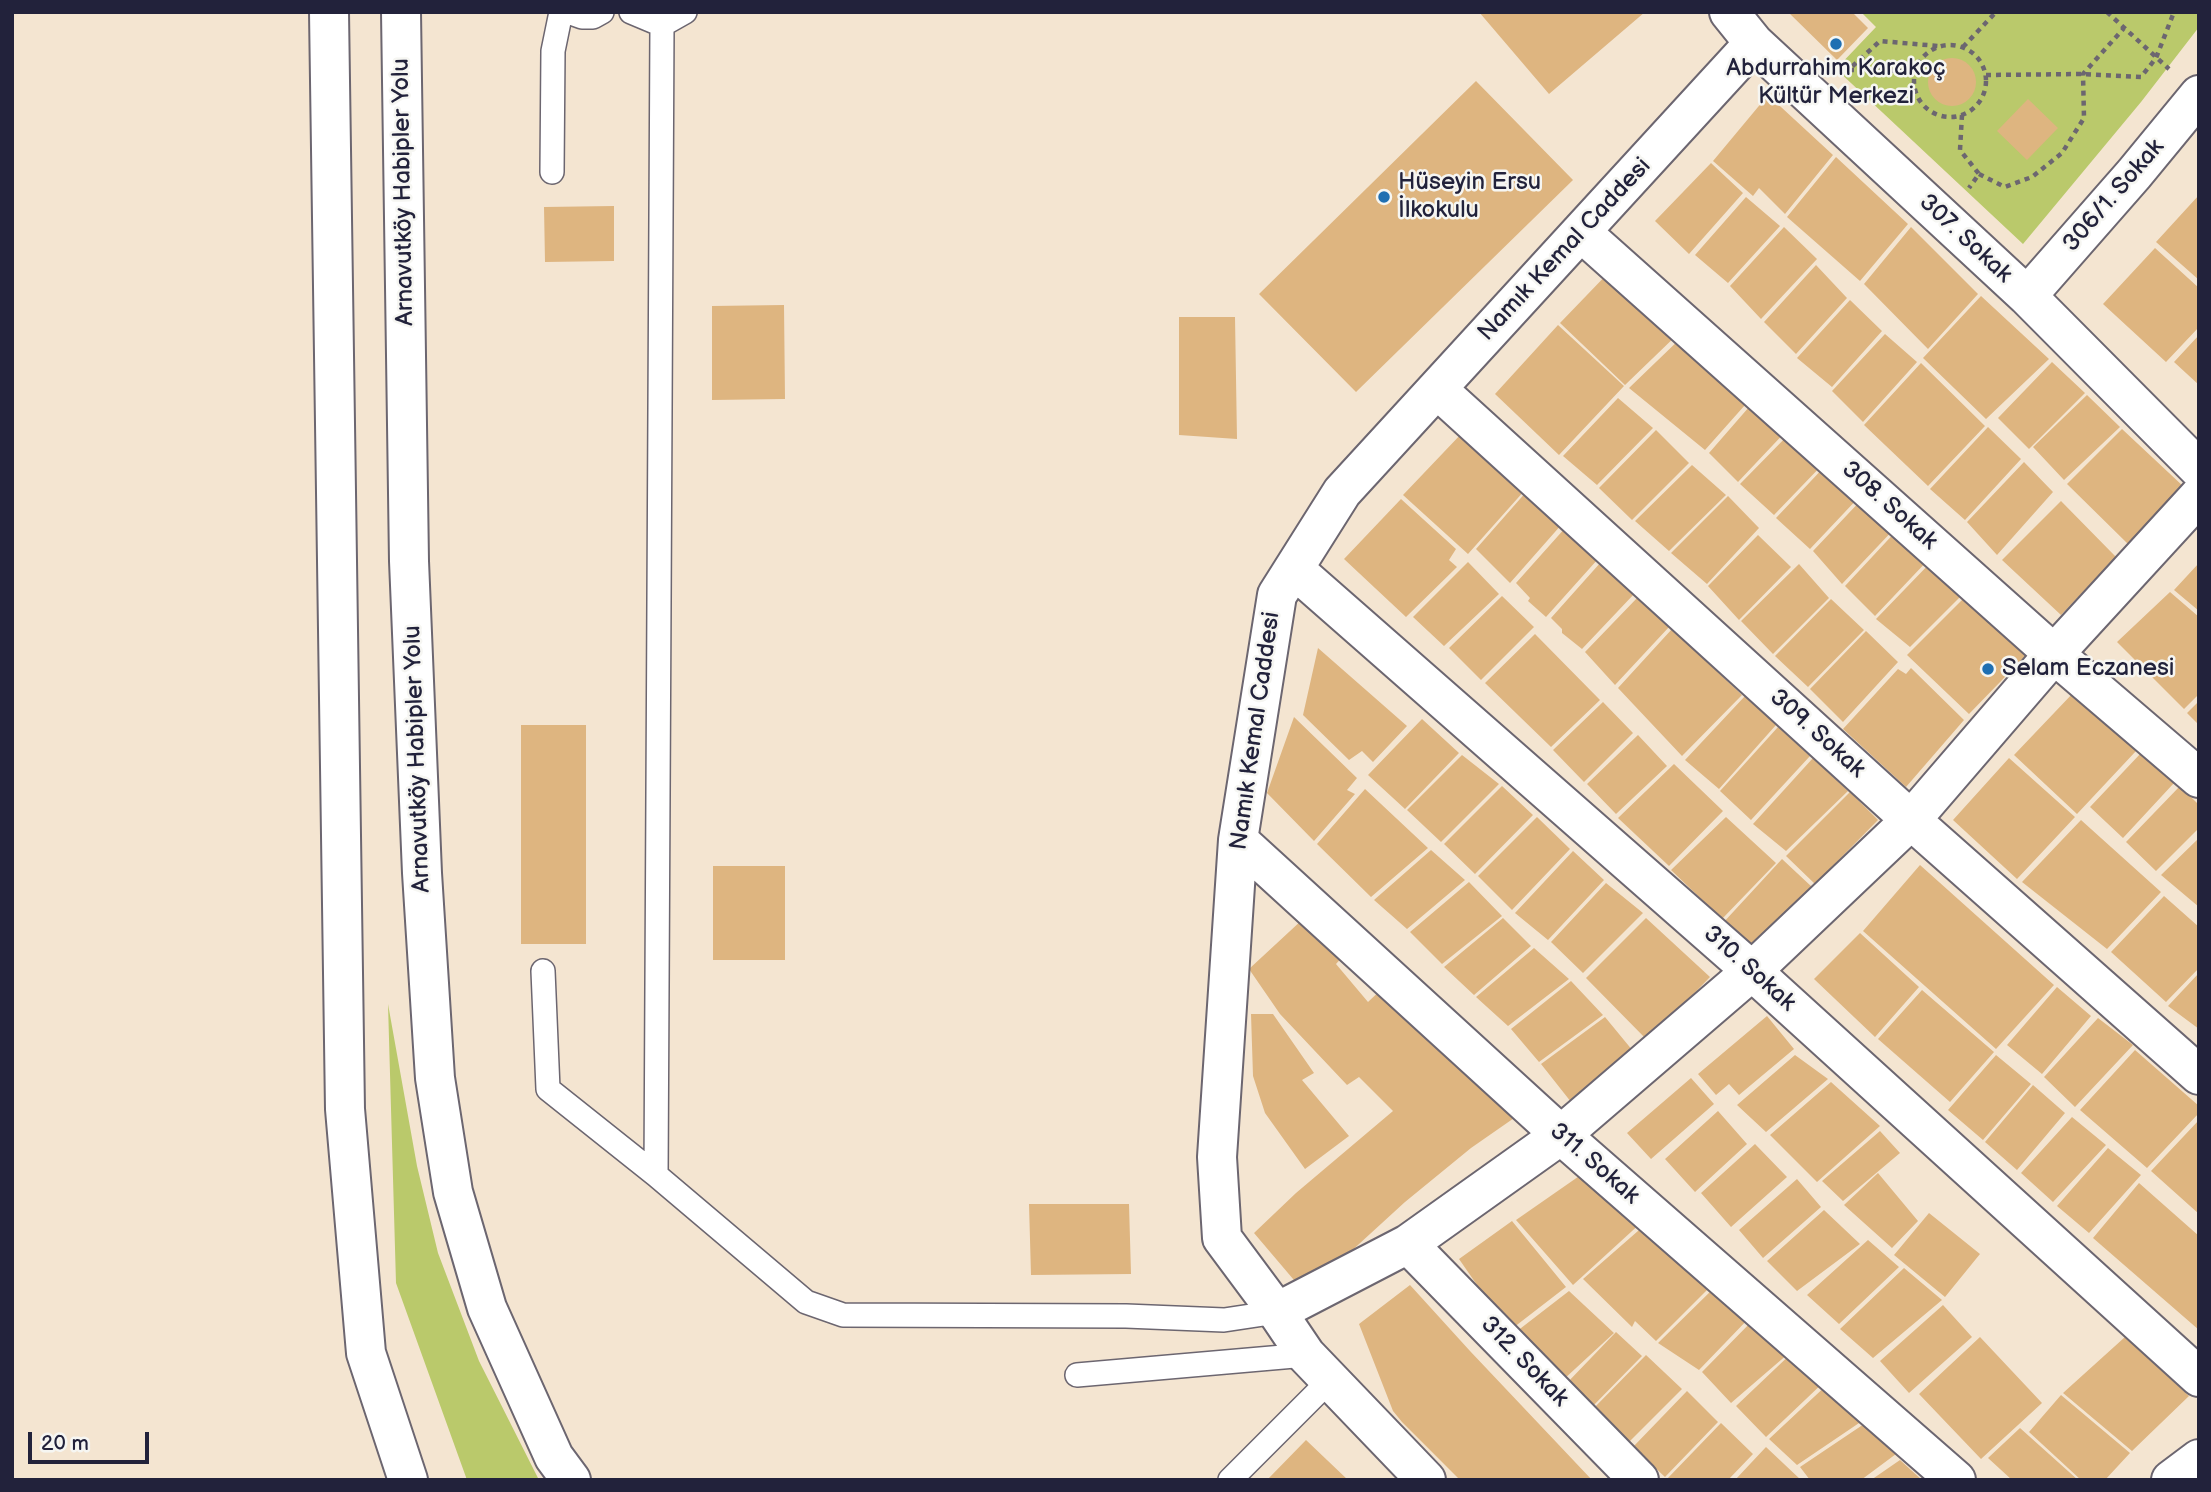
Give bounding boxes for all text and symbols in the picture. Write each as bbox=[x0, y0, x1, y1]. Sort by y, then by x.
marker: Abdurrahim Karakoç Kültür Merkezi bbox=[1828, 36, 1844, 52]
place label: Abdurrahim Karakoç Kültür Merkezi bbox=[1726, 55, 1946, 111]
street label: Arnavutköy Habipler Yolu bbox=[387, 58, 421, 326]
street label: 306/1. Sokak bbox=[2057, 134, 2171, 258]
street label: Namık Kemal Caddesi bbox=[1473, 152, 1657, 348]
place label: Hüseyin Ersu İlkokulu bbox=[1398, 169, 1541, 225]
marker: Hüseyin Ersu İlkokulu bbox=[1376, 189, 1392, 205]
street label: 307. Sokak bbox=[1913, 189, 2017, 289]
street label: 308. Sokak bbox=[1835, 456, 1943, 556]
street label: Namık Kemal Caddesi bbox=[1225, 610, 1287, 852]
street label: Arnavutköy Habipler Yolu bbox=[399, 625, 437, 893]
place label: Selam Eczanesi bbox=[2002, 655, 2174, 683]
marker: Selam Eczanesi bbox=[1980, 661, 1996, 677]
street label: 309. Sokak bbox=[1763, 684, 1871, 784]
street label: 310. Sokak bbox=[1697, 920, 1801, 1018]
street label: 311. Sokak bbox=[1543, 1117, 1645, 1211]
street label: 312. Sokak bbox=[1474, 1311, 1574, 1413]
scale bar bbox=[32, 1418, 152, 1462]
text: 20 m bbox=[41, 1431, 89, 1456]

